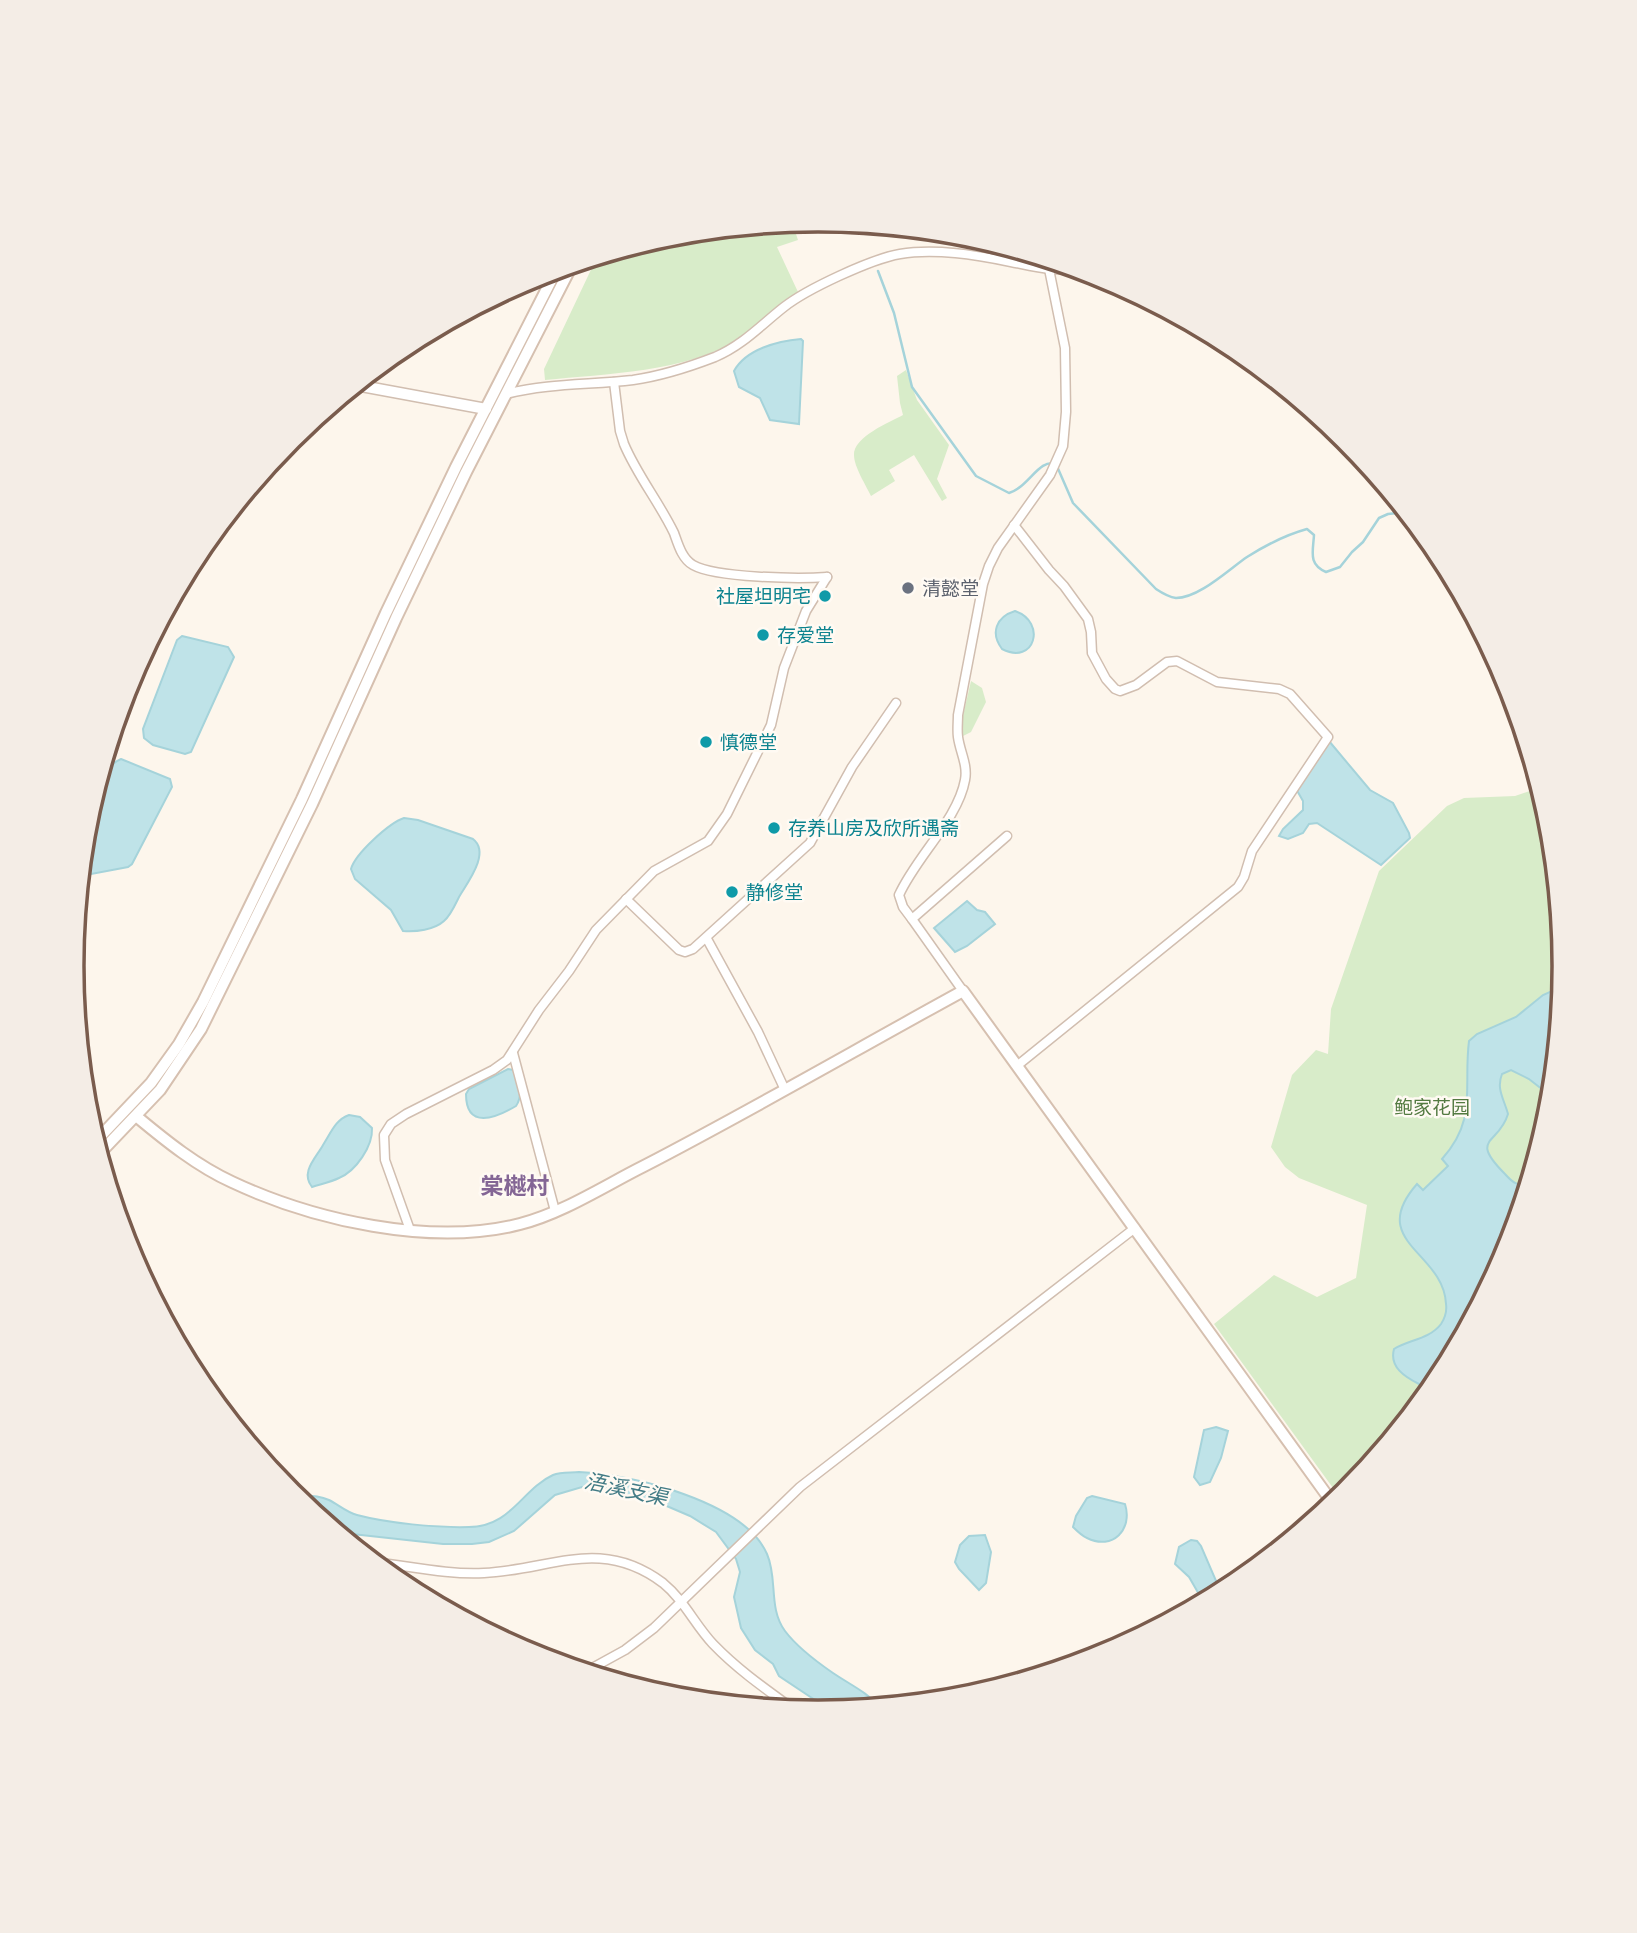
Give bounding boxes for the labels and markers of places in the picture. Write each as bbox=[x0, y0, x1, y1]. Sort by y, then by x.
place label: 清懿堂 bbox=[922, 577, 979, 600]
marker: 清懿堂 bbox=[900, 580, 916, 596]
place label: 社屋坦明宅 bbox=[716, 585, 811, 608]
marker: 社屋坦明宅 bbox=[817, 588, 833, 604]
place label: 存爱堂 bbox=[777, 624, 834, 647]
marker: 存爱堂 bbox=[755, 627, 771, 643]
place label: 慎德堂 bbox=[720, 731, 777, 754]
marker: 慎德堂 bbox=[698, 734, 714, 750]
place label: 存养山房及欣所遇斋 bbox=[788, 817, 959, 840]
marker: 存养山房及欣所遇斋 bbox=[766, 820, 782, 836]
place label: 静修堂 bbox=[746, 881, 803, 904]
marker: 静修堂 bbox=[724, 884, 740, 900]

